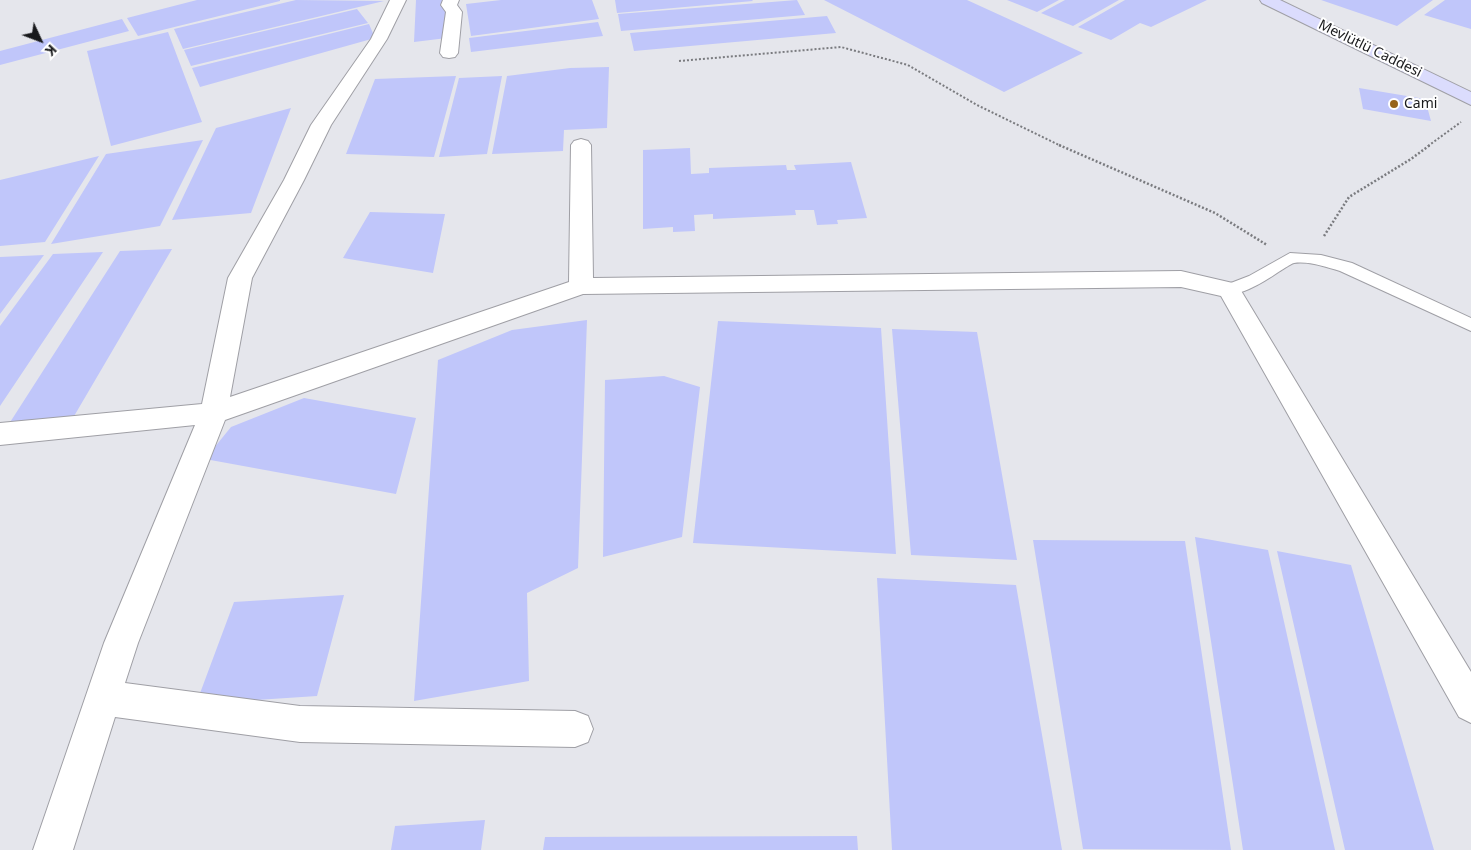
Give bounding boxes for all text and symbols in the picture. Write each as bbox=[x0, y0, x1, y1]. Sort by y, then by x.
north arrow bbox=[15, 15, 65, 65]
street label: Mevlütlü Caddesi bbox=[1316, 17, 1424, 81]
text: K bbox=[41, 41, 61, 60]
place label: Cami bbox=[1404, 96, 1437, 112]
marker: Cami bbox=[1388, 98, 1400, 110]

